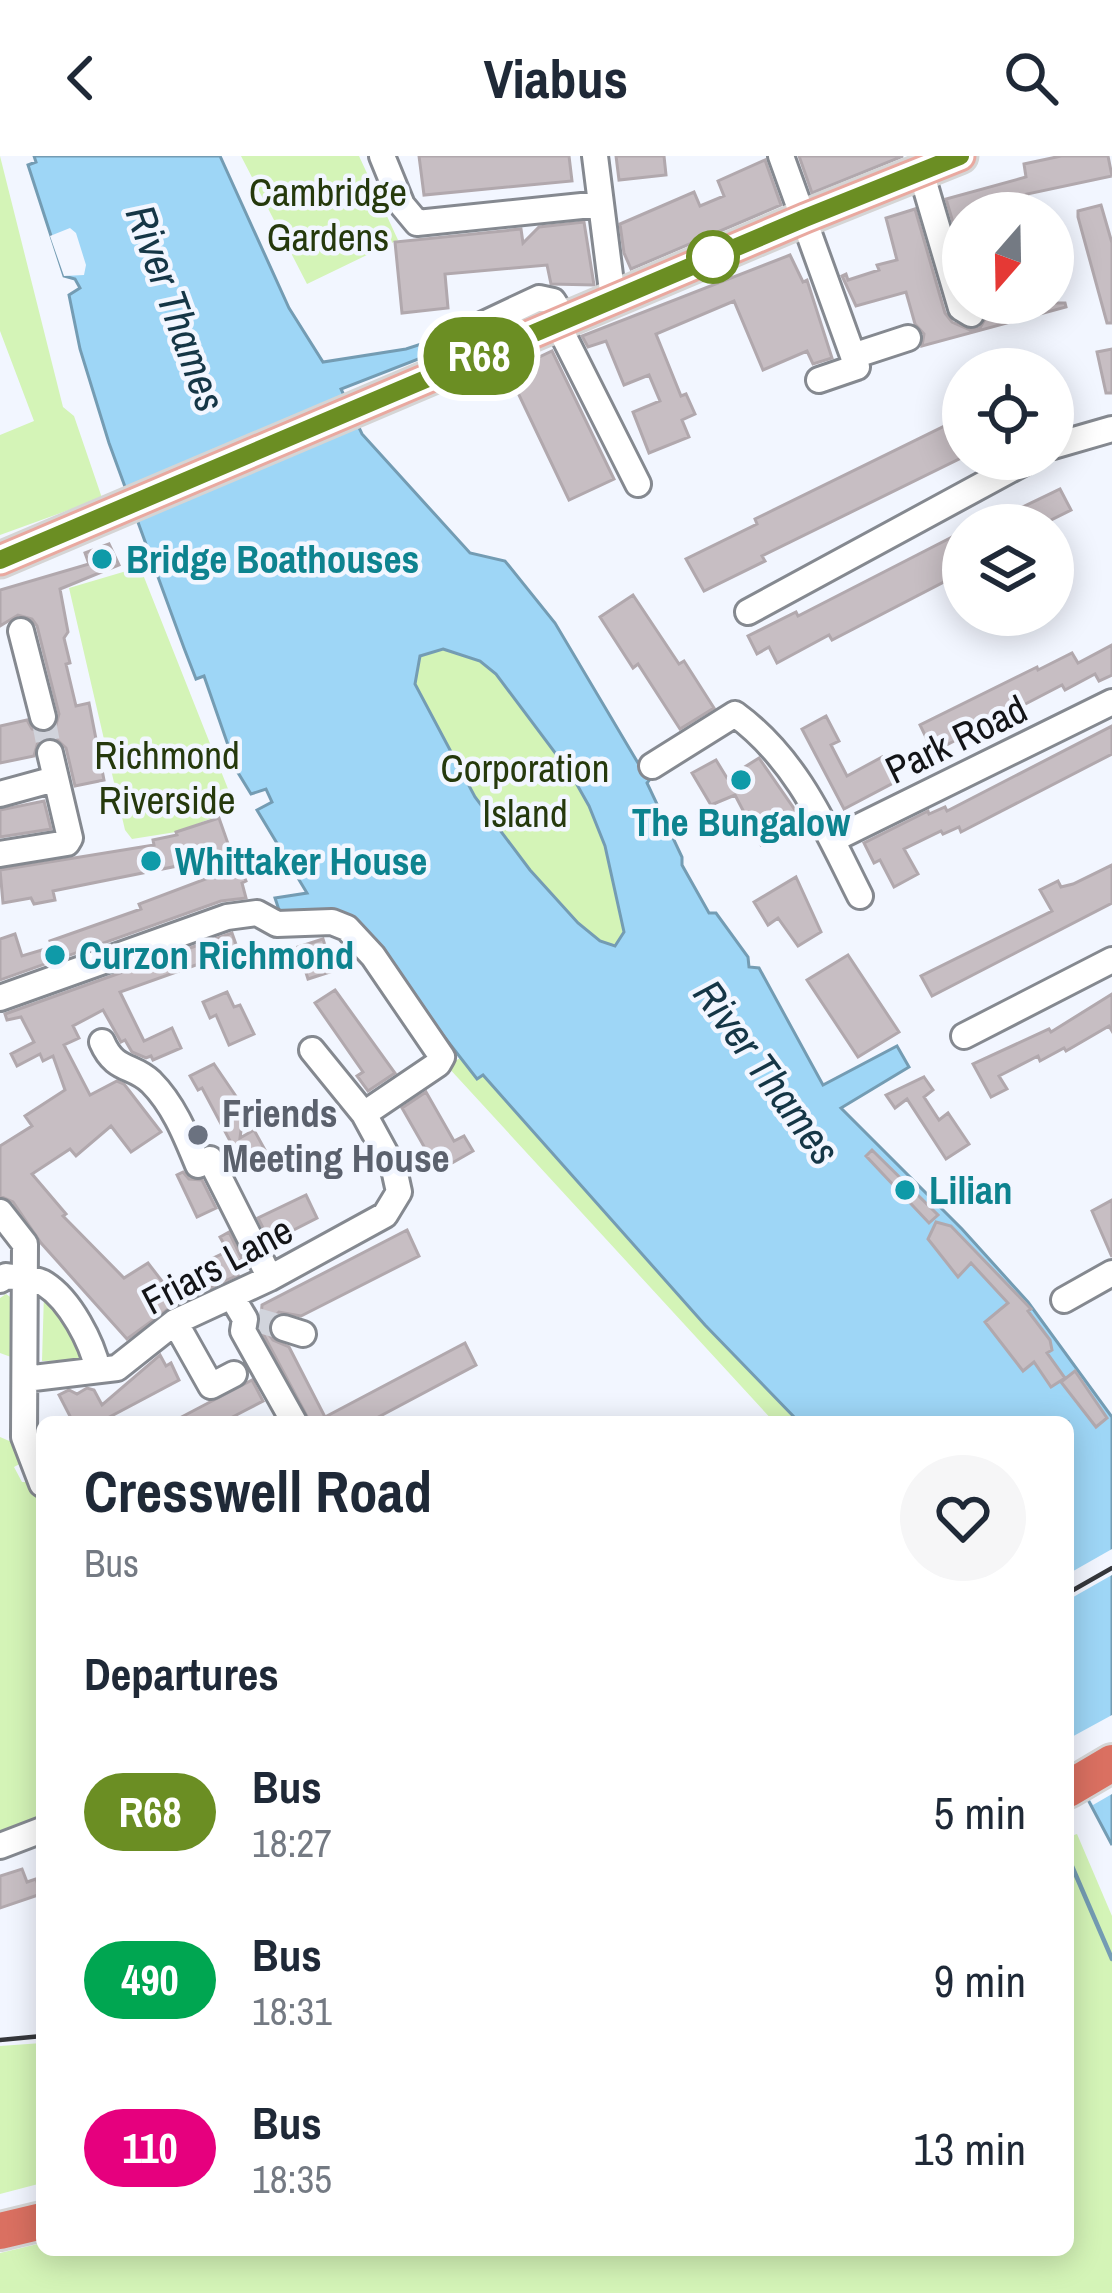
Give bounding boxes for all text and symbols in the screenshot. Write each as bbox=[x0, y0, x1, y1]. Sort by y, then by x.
text: Viabus bbox=[484, 42, 628, 115]
icon: back bbox=[48, 45, 114, 111]
icon: search bbox=[998, 45, 1064, 111]
park label: Cambridge Gardens bbox=[249, 166, 407, 263]
north arrow bbox=[942, 192, 1074, 324]
map controls bbox=[942, 192, 1074, 636]
water label: River Thames bbox=[113, 197, 239, 419]
unlabelled marker bbox=[688, 232, 738, 282]
line badge: R68 bbox=[410, 317, 548, 395]
text: R68 bbox=[447, 328, 511, 384]
button: locate bbox=[942, 348, 1074, 480]
button: layers bbox=[942, 504, 1074, 636]
place label: Bridge Boathouses bbox=[126, 533, 419, 585]
marker: Bridge Boathouses bbox=[89, 546, 115, 572]
street label: Park Road bbox=[877, 683, 1035, 795]
park label: Richmond Riverside bbox=[94, 729, 240, 826]
park label: Corporation Island bbox=[441, 742, 609, 839]
marker: The Bungalow bbox=[728, 767, 754, 793]
place label: The Bungalow bbox=[632, 796, 850, 848]
place label: Whittaker House bbox=[175, 835, 427, 887]
marker: Whittaker House bbox=[138, 848, 164, 874]
place label: Curzon Richmond bbox=[79, 929, 354, 981]
marker: Curzon Richmond bbox=[42, 942, 68, 968]
water label: River Thames bbox=[681, 968, 853, 1176]
place label: Friends Meeting House bbox=[222, 1087, 449, 1184]
marker: Friends Meeting House bbox=[185, 1122, 211, 1148]
place label: Lilian bbox=[929, 1164, 1013, 1216]
marker: Lilian bbox=[892, 1177, 918, 1203]
street label: Friars Lane bbox=[133, 1204, 301, 1326]
text: Cresswell Road bbox=[84, 1453, 432, 1530]
button: heart bbox=[900, 1455, 1026, 1581]
text: Bus bbox=[84, 1537, 139, 1589]
text: Departures bbox=[84, 1643, 279, 1704]
text: Bus bbox=[252, 1756, 322, 1817]
text: 5 min bbox=[934, 1782, 1026, 1843]
text: R68 bbox=[118, 1784, 182, 1840]
text: 18:27 bbox=[252, 1817, 332, 1869]
text: Bus bbox=[252, 1924, 322, 1985]
text: 9 min bbox=[934, 1950, 1026, 2011]
text: 490 bbox=[121, 1952, 179, 2008]
text: 18:31 bbox=[252, 1985, 332, 2037]
text: Bus bbox=[252, 2092, 322, 2153]
text: 13 min bbox=[913, 2118, 1026, 2179]
text: 110 bbox=[122, 2120, 178, 2176]
text: 18:35 bbox=[252, 2153, 332, 2205]

